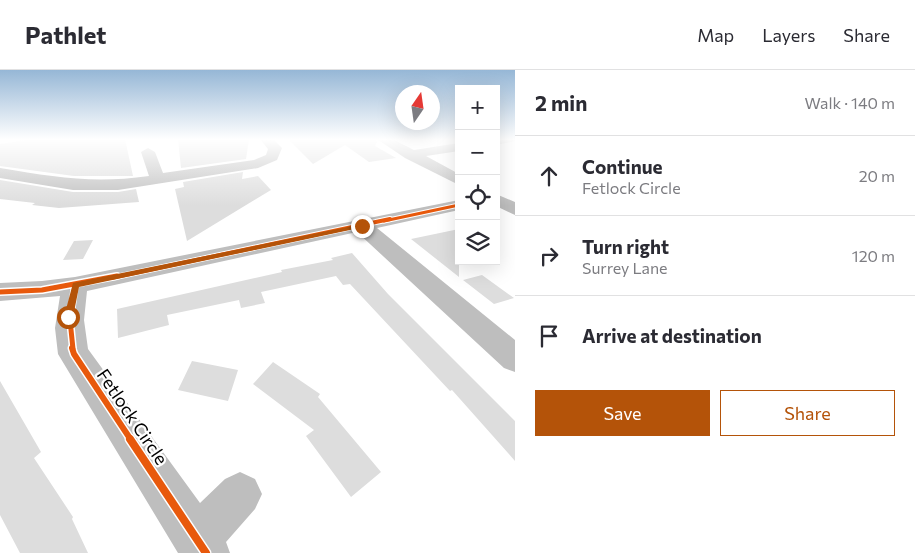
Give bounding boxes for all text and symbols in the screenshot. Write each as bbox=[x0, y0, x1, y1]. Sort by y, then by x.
text: Pathlet bbox=[25, 20, 106, 49]
text: Map bbox=[697, 24, 734, 46]
text: Layers bbox=[762, 24, 815, 46]
text: Share bbox=[843, 24, 890, 46]
north arrow bbox=[395, 85, 440, 130]
map controls bbox=[455, 85, 500, 265]
button: + bbox=[455, 85, 500, 130]
text: 2 min bbox=[535, 90, 587, 115]
text: Walk · 140 m bbox=[805, 93, 895, 112]
button: − bbox=[455, 130, 500, 175]
text: Continue bbox=[582, 155, 662, 178]
icon: ahead bbox=[535, 162, 563, 190]
text: 20 m bbox=[859, 166, 895, 185]
button: locate bbox=[455, 175, 500, 220]
text: Fetlock Circle bbox=[582, 178, 681, 197]
route end bbox=[351, 215, 374, 238]
button: layers bbox=[455, 220, 500, 265]
text: Turn right bbox=[582, 235, 669, 258]
icon: right bbox=[535, 242, 563, 270]
text: 120 m bbox=[852, 246, 895, 265]
text: Surrey Lane bbox=[582, 258, 668, 277]
route start bbox=[57, 306, 80, 329]
icon: arrive bbox=[535, 322, 563, 350]
text: Arrive at destination bbox=[582, 324, 762, 347]
street label: Fetlock Circle bbox=[93, 364, 173, 469]
button: Save bbox=[535, 390, 710, 436]
button: Share bbox=[720, 390, 895, 436]

